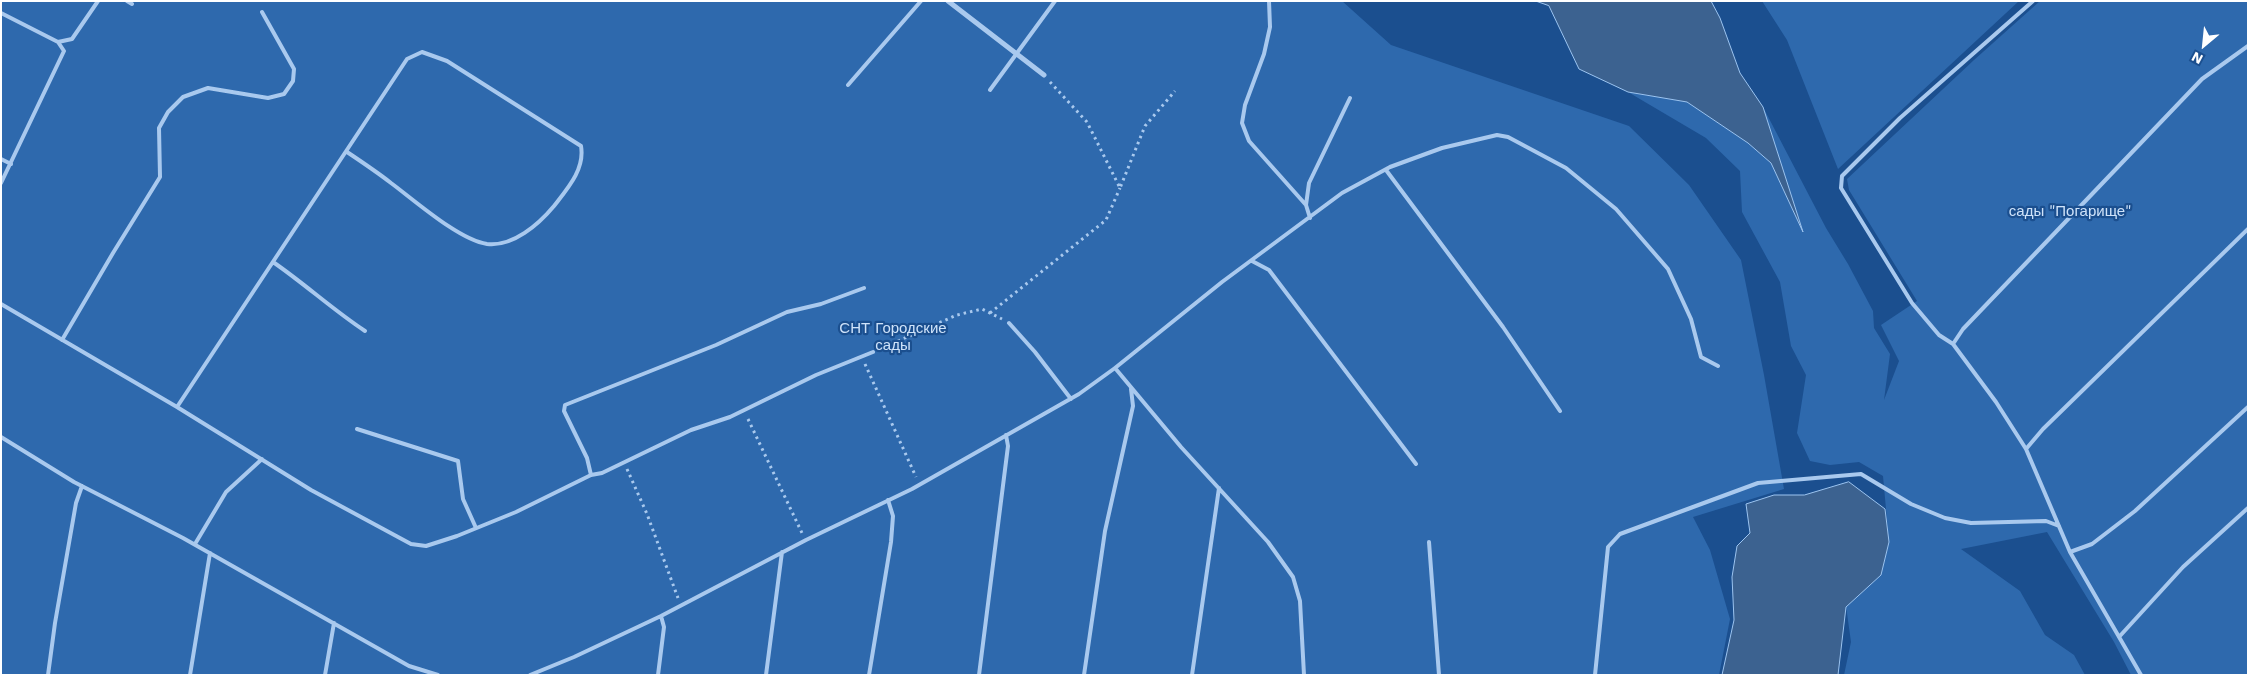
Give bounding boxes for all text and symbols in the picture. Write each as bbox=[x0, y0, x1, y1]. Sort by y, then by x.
north arrow bbox=[2179, 20, 2229, 70]
text: N bbox=[2189, 49, 2205, 68]
park label: сады "Погарище" bbox=[2009, 203, 2131, 221]
park label: СНТ Городские сады bbox=[839, 320, 947, 355]

